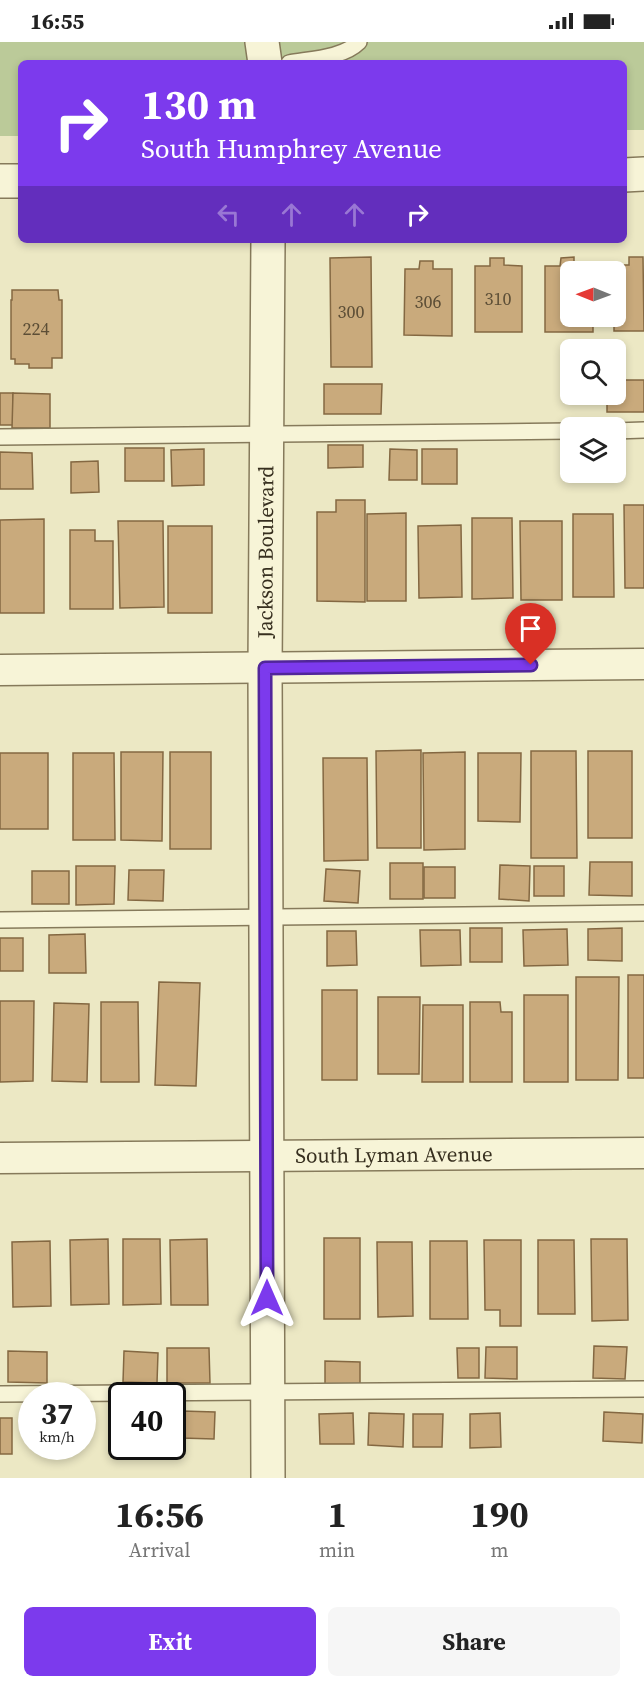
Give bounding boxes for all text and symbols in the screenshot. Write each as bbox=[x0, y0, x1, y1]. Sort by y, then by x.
text: 16:55 bbox=[30, 6, 84, 36]
text: 130 m bbox=[141, 75, 256, 133]
icon: right bbox=[42, 84, 120, 162]
text: South Humphrey Avenue bbox=[141, 130, 442, 167]
icon: left bbox=[212, 198, 245, 231]
icon: ahead bbox=[275, 198, 308, 231]
icon: ahead bbox=[338, 198, 371, 231]
icon: right bbox=[401, 198, 434, 231]
north arrow bbox=[560, 261, 626, 327]
map controls bbox=[560, 261, 626, 483]
house number: 310 bbox=[485, 286, 512, 311]
house number: 306 bbox=[415, 289, 442, 314]
house number: 300 bbox=[338, 299, 365, 324]
house number: 224 bbox=[23, 316, 50, 341]
button: search bbox=[560, 339, 626, 405]
button: layers bbox=[560, 417, 626, 483]
street label: Jackson Boulevard bbox=[250, 465, 280, 639]
pin bbox=[505, 603, 556, 665]
icon: arrive bbox=[514, 612, 547, 645]
street label: South Lyman Avenue bbox=[295, 1139, 493, 1170]
position arrow bbox=[235, 1266, 299, 1330]
speed limit sign: 40 bbox=[108, 1382, 186, 1460]
text: 37 bbox=[41, 1393, 73, 1434]
text: km/h bbox=[39, 1426, 75, 1447]
text: 16:56 bbox=[115, 1490, 204, 1539]
text: 1 bbox=[327, 1490, 347, 1539]
text: 190 bbox=[470, 1490, 529, 1539]
text: Arrival bbox=[129, 1536, 190, 1564]
text: min bbox=[319, 1536, 355, 1564]
text: m bbox=[491, 1536, 509, 1564]
button: Exit bbox=[24, 1607, 316, 1676]
button: Share bbox=[328, 1607, 620, 1676]

